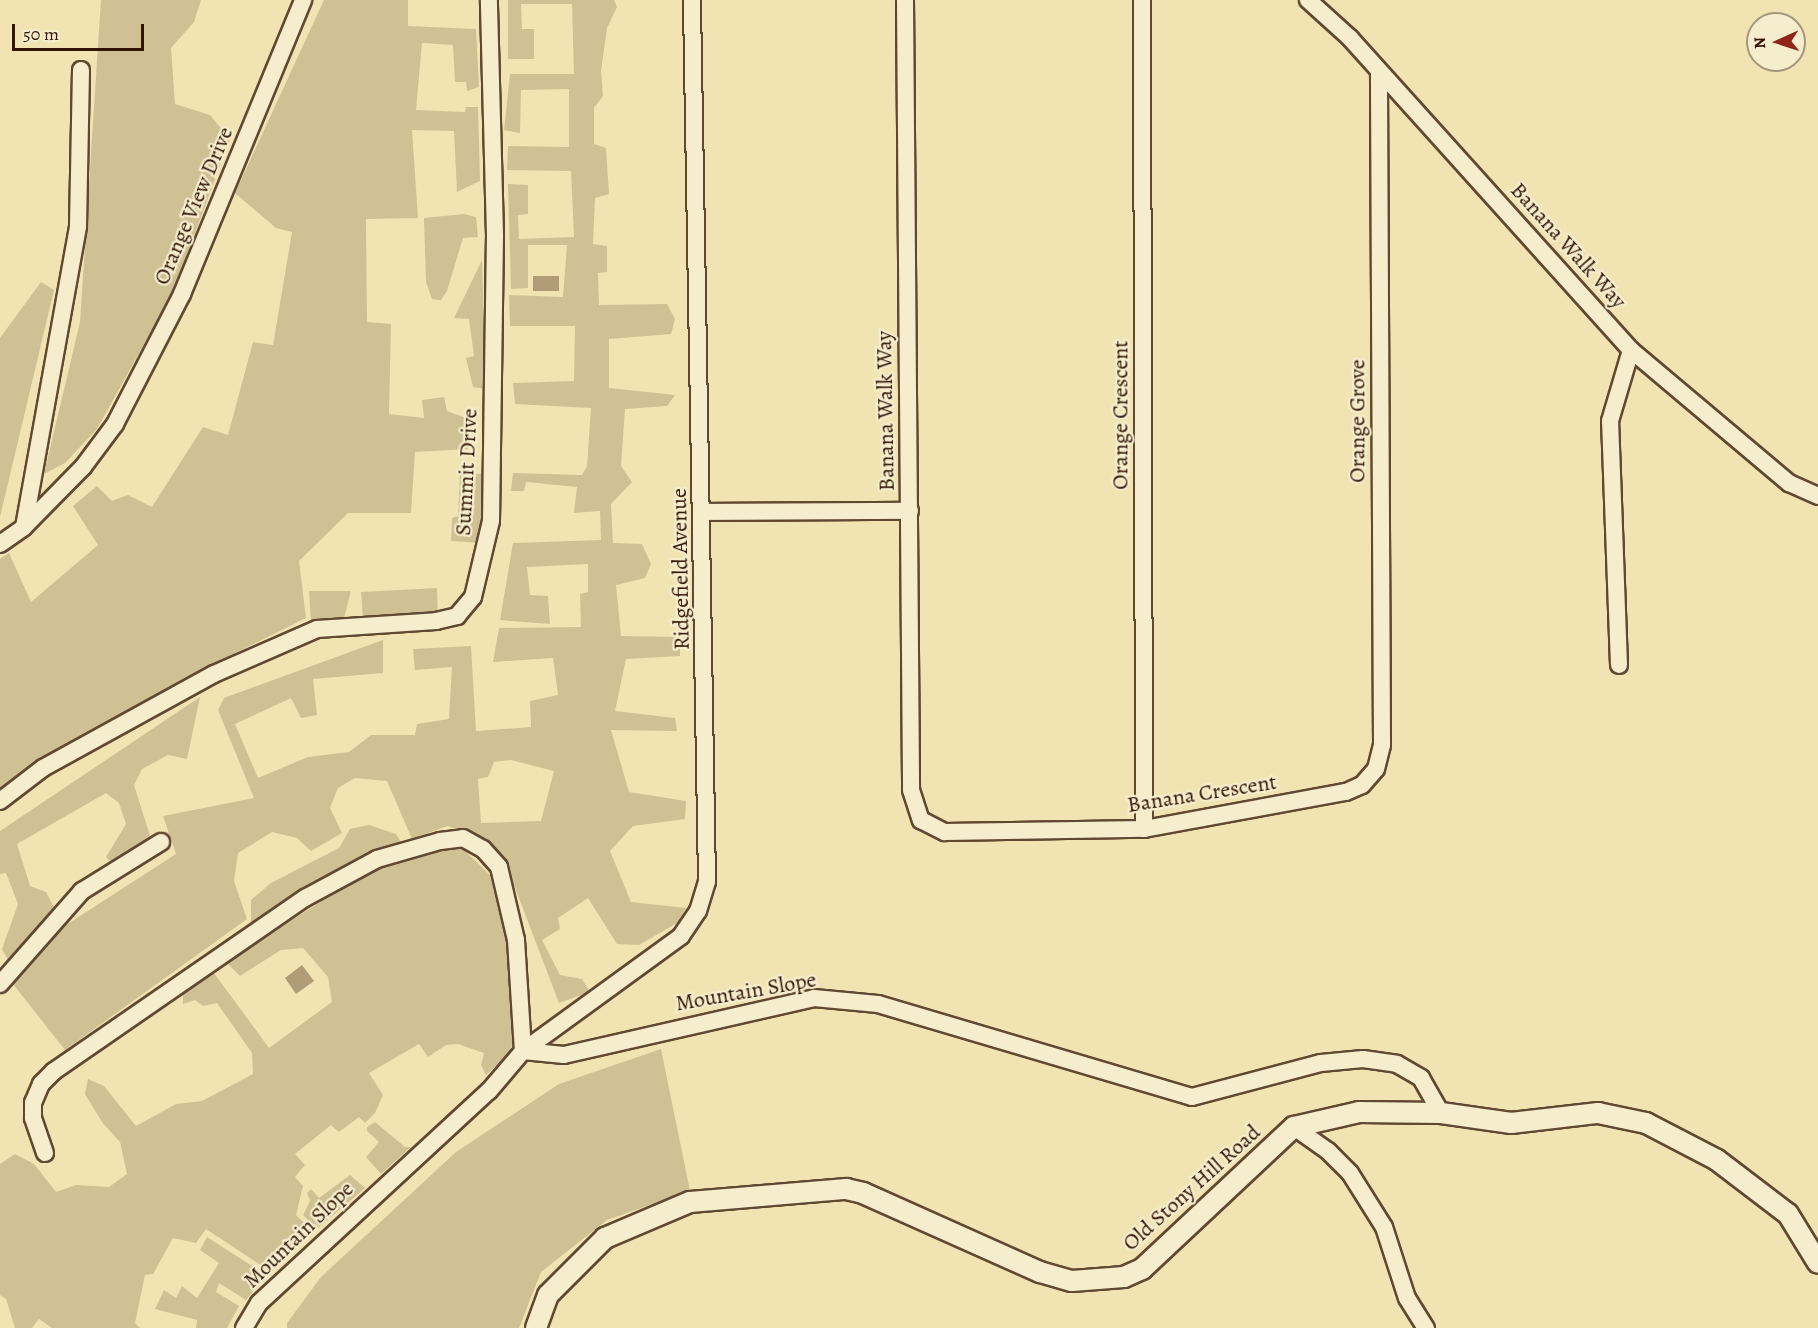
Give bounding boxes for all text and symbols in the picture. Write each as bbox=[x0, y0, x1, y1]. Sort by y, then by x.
scale bar bbox=[15, 12, 147, 50]
north arrow bbox=[1746, 12, 1806, 72]
text: 50 m bbox=[23, 22, 59, 46]
text: N bbox=[1749, 36, 1771, 49]
street label: Orange View Drive bbox=[149, 123, 239, 289]
street label: Banana Walk Way bbox=[1505, 178, 1631, 314]
street label: Banana Walk Way bbox=[871, 331, 901, 491]
street label: Orange Crescent bbox=[1108, 340, 1134, 490]
street label: Orange Grove bbox=[1345, 359, 1371, 483]
street label: Summit Drive bbox=[450, 408, 484, 536]
street label: Ridgefield Avenue bbox=[666, 488, 696, 650]
street label: Banana Crescent bbox=[1125, 769, 1279, 819]
street label: Mountain Slope bbox=[674, 967, 818, 1017]
street label: Old Stony Hill Road bbox=[1118, 1119, 1266, 1257]
street label: Mountain Slope bbox=[239, 1176, 359, 1294]

